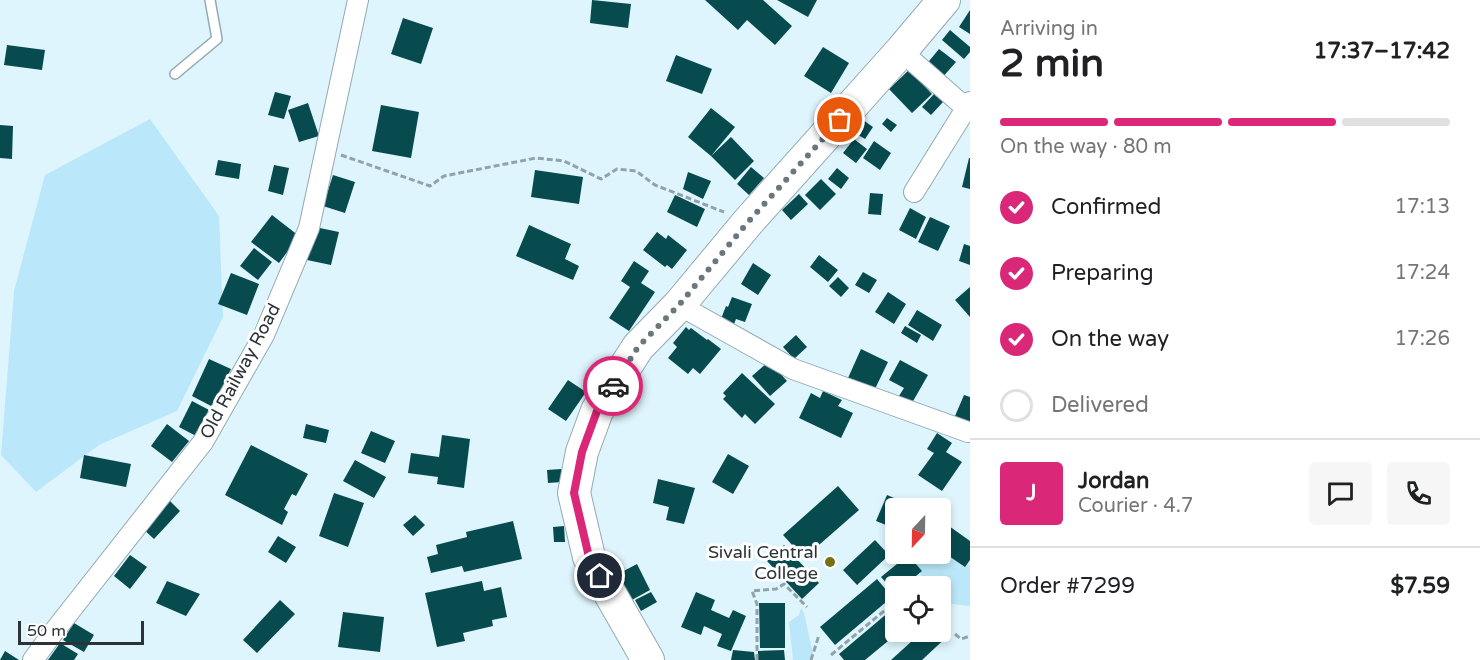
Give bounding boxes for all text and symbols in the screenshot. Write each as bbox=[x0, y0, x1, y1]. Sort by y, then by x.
text: Arriving in bbox=[1000, 17, 1098, 41]
text: 17:37–17:42 bbox=[1313, 38, 1450, 64]
text: 2 min bbox=[1000, 40, 1104, 87]
pin bbox=[814, 94, 865, 145]
icon: bag bbox=[823, 103, 856, 136]
text: On the way · 80 m bbox=[1000, 135, 1172, 159]
icon: check bbox=[1000, 191, 1033, 224]
text: Confirmed bbox=[1051, 194, 1161, 220]
text: 17:13 bbox=[1395, 195, 1450, 219]
icon: check bbox=[1000, 257, 1033, 290]
text: Preparing bbox=[1051, 260, 1154, 286]
text: 17:24 bbox=[1395, 261, 1450, 285]
street label: Old Railway Road bbox=[195, 299, 285, 443]
icon: check bbox=[1000, 323, 1033, 356]
text: On the way bbox=[1051, 326, 1169, 352]
text: 17:26 bbox=[1395, 327, 1450, 351]
courier bbox=[583, 356, 643, 416]
icon: car bbox=[597, 370, 630, 403]
text: Delivered bbox=[1051, 392, 1149, 418]
button: chat bbox=[1309, 462, 1372, 525]
button: phone bbox=[1387, 462, 1450, 525]
text: Jordan bbox=[1078, 468, 1149, 494]
text: J bbox=[1026, 480, 1037, 506]
text: Courier · 4.7 bbox=[1078, 494, 1193, 518]
north arrow bbox=[885, 498, 951, 564]
map controls bbox=[885, 498, 951, 642]
place label: Sivali Central College bbox=[708, 541, 818, 584]
pin bbox=[574, 550, 625, 601]
marker: Sivali Central College bbox=[823, 555, 837, 569]
icon: home bbox=[583, 559, 616, 592]
text: Order #7299 bbox=[1000, 573, 1135, 599]
text: $7.59 bbox=[1390, 573, 1450, 599]
button: locate bbox=[885, 576, 951, 642]
scale bar bbox=[18, 618, 144, 646]
text: 50 m bbox=[27, 621, 66, 641]

